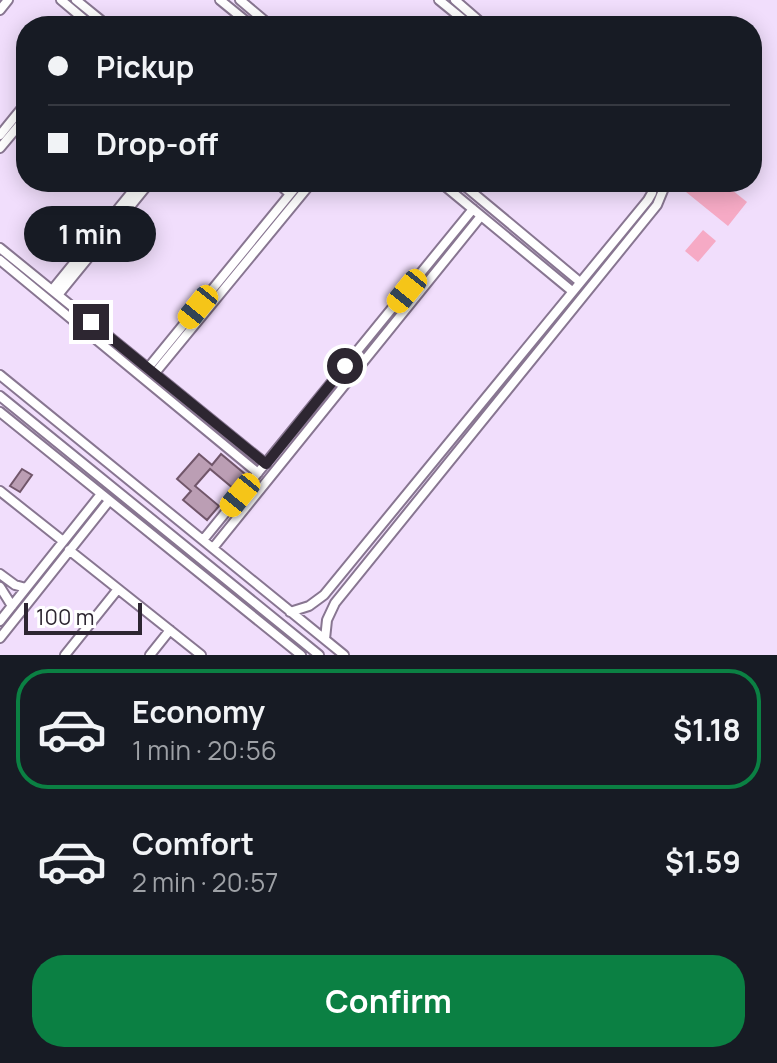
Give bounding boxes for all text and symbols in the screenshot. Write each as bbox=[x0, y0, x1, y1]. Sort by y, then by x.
text: Pickup bbox=[96, 46, 194, 87]
text: Drop-off bbox=[96, 123, 218, 164]
callout: 1 min bbox=[25, 206, 157, 262]
text: 1 min bbox=[58, 216, 122, 252]
car bbox=[383, 265, 431, 317]
car bbox=[174, 281, 222, 333]
route end bbox=[73, 304, 109, 340]
route start bbox=[327, 348, 363, 384]
car bbox=[216, 469, 264, 521]
scale bar bbox=[24, 599, 142, 635]
text: 100 m bbox=[36, 602, 94, 632]
text: Economy bbox=[132, 691, 265, 732]
icon: car bbox=[36, 693, 108, 765]
text: $1.18 bbox=[673, 709, 741, 750]
text: 1 min · 20:56 bbox=[132, 732, 277, 768]
text: Comfort bbox=[132, 823, 254, 864]
icon: car bbox=[36, 825, 108, 897]
text: $1.59 bbox=[665, 841, 741, 882]
text: 2 min · 20:57 bbox=[132, 864, 278, 900]
button: Confirm bbox=[32, 955, 745, 1047]

